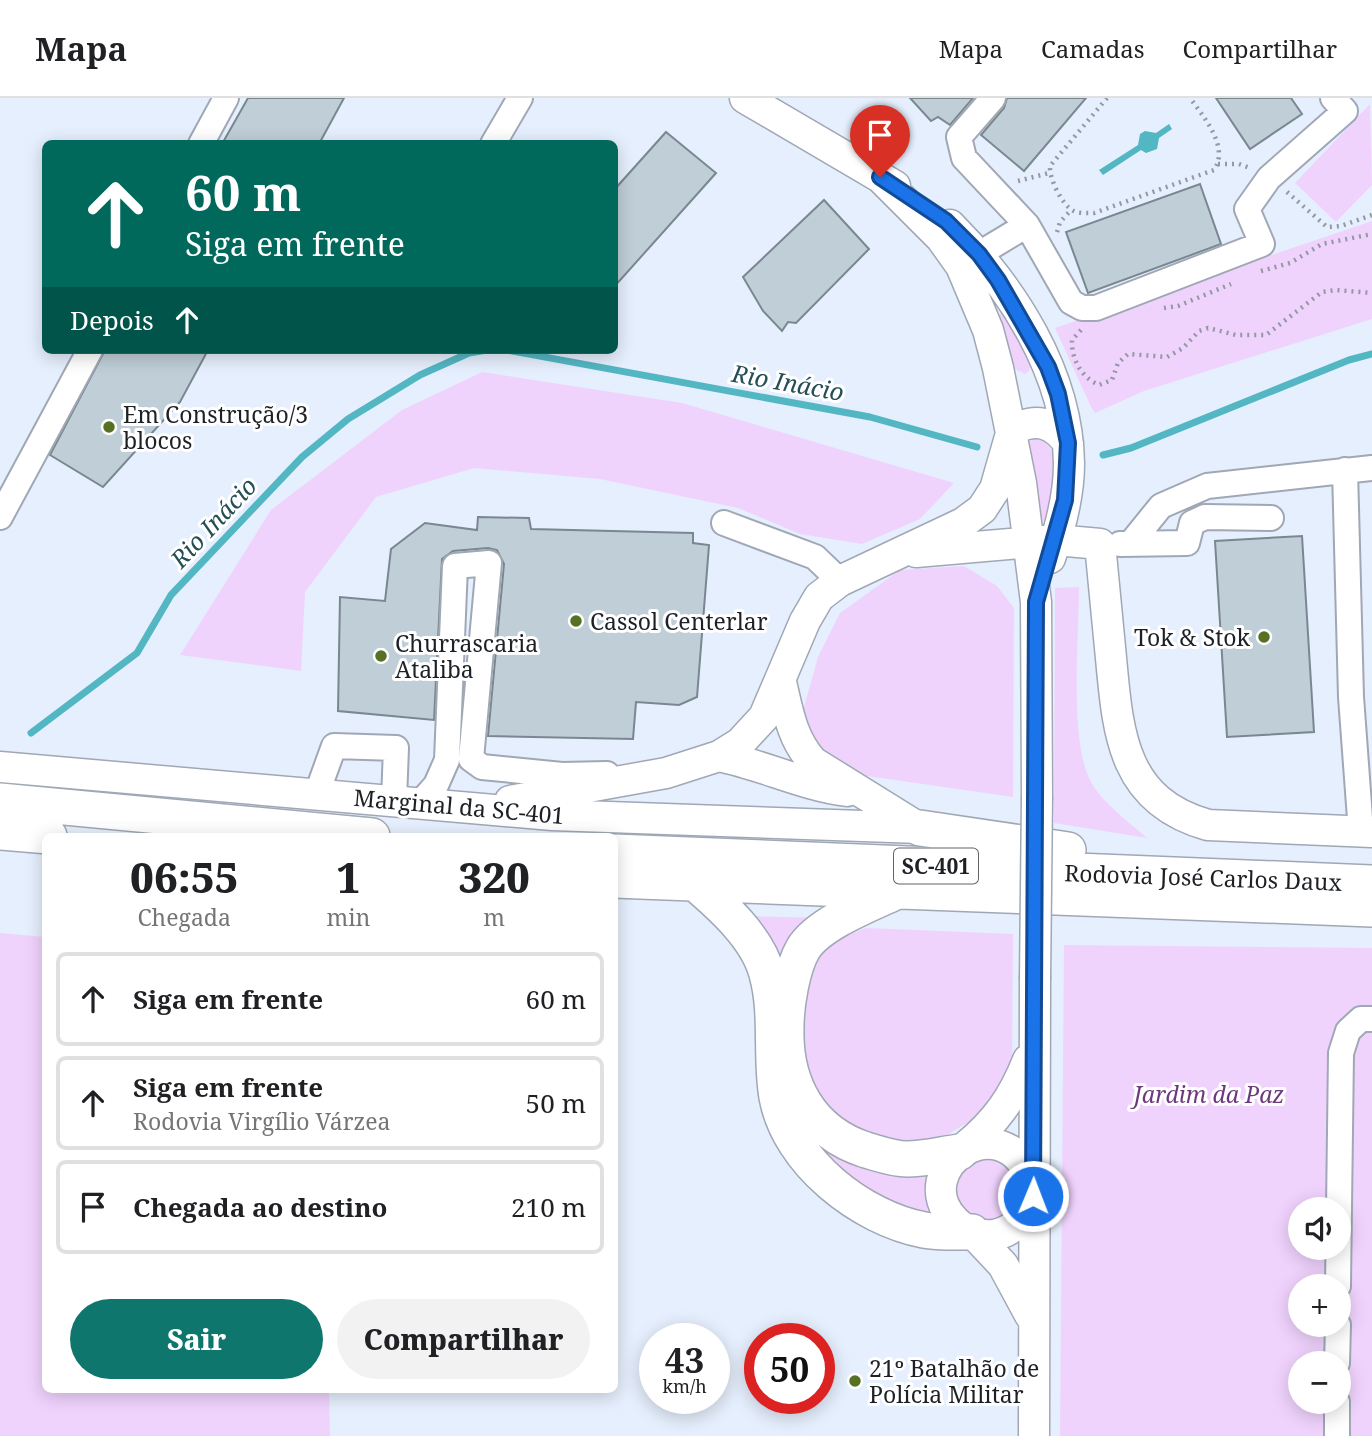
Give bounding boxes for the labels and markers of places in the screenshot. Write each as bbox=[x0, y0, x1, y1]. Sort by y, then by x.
pin bbox=[850, 105, 910, 177]
place label: Em Construção/3 blocos bbox=[123, 398, 308, 456]
marker: Em Construção/3 blocos bbox=[101, 419, 117, 435]
place label: Cassol Centerlar bbox=[590, 605, 768, 637]
marker: Cassol Centerlar bbox=[568, 613, 584, 629]
place label: Tok & Stok bbox=[1134, 621, 1251, 653]
place label: Churrascaria Ataliba bbox=[395, 627, 538, 685]
marker: Tok & Stok bbox=[1256, 629, 1272, 645]
marker: Churrascaria Ataliba bbox=[373, 648, 389, 664]
place label: 21º Batalhão de Polícia Militar bbox=[869, 1352, 1039, 1410]
marker: 21º Batalhão de Polícia Militar bbox=[847, 1373, 863, 1389]

